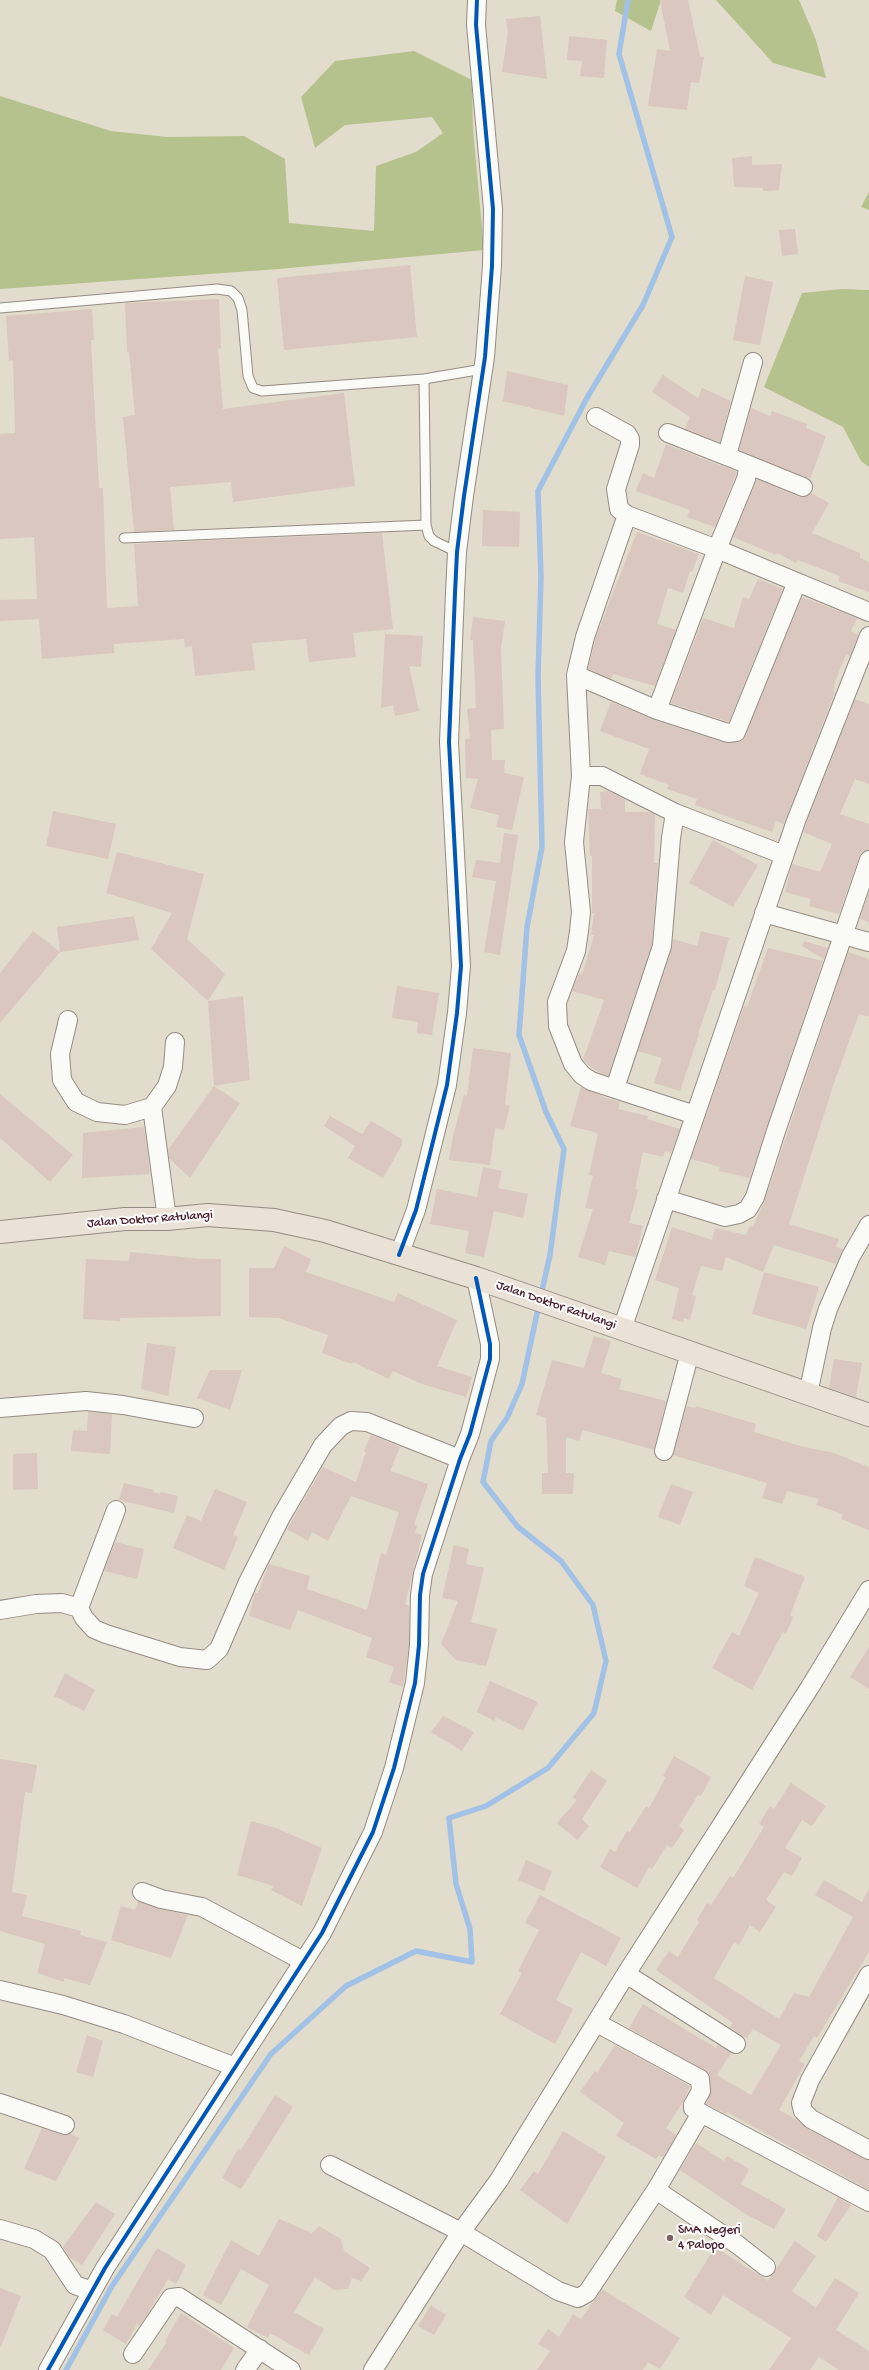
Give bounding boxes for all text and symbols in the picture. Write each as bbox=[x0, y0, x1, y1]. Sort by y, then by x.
street label: Jalan Doktor Ratulangi bbox=[87, 1208, 213, 1232]
street label: Jalan Doktor Ratulangi bbox=[494, 1278, 618, 1334]
place label: SMA Negeri 4 Palopo bbox=[678, 2223, 741, 2254]
marker: SMA Negeri 4 Palopo bbox=[665, 2233, 675, 2243]

